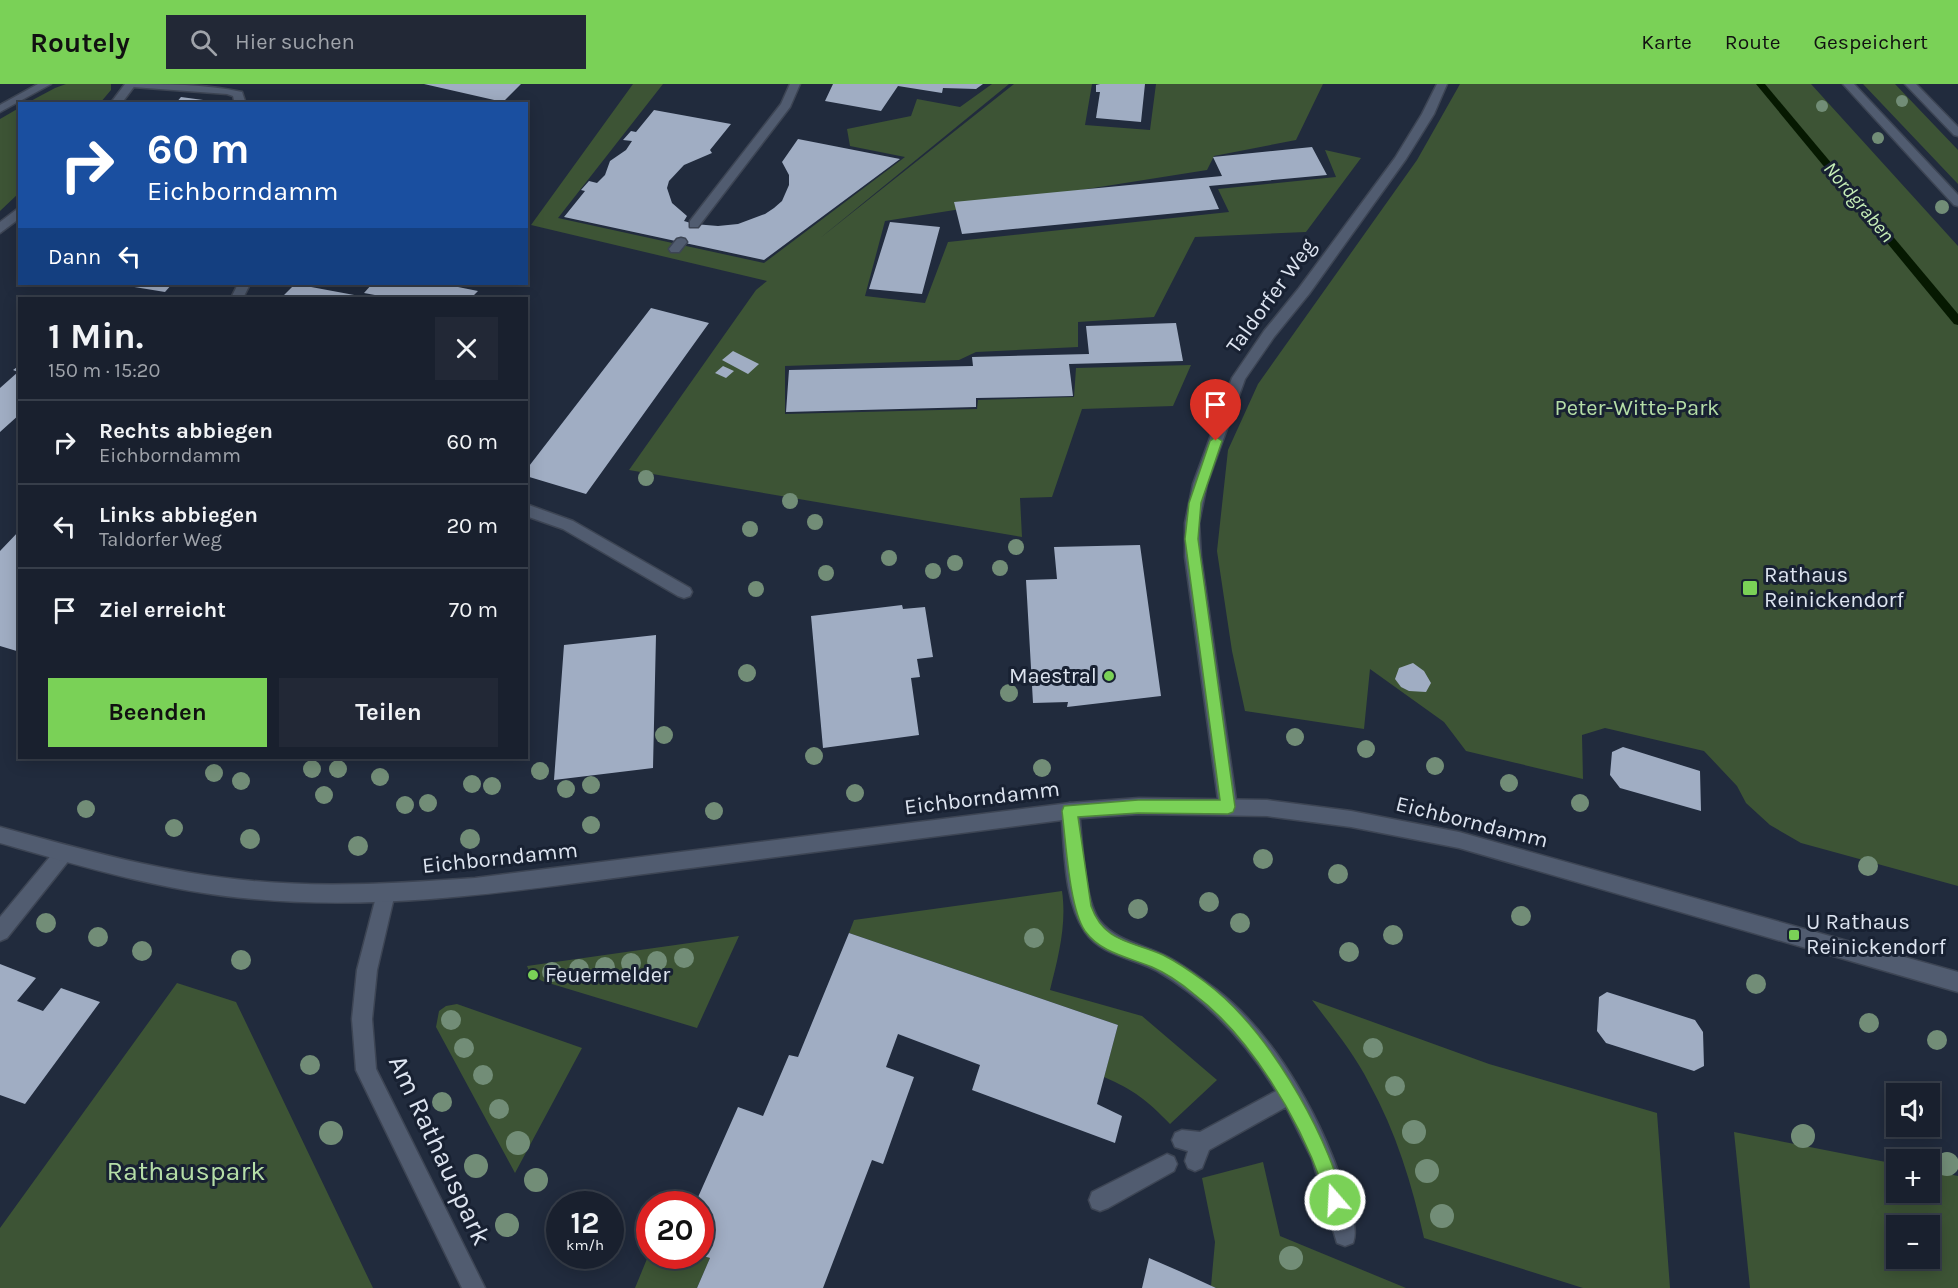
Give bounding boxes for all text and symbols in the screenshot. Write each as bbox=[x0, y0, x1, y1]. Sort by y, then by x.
search box bbox=[166, 15, 586, 69]
text: Routely bbox=[30, 26, 130, 59]
icon: search bbox=[187, 26, 220, 59]
text: Hier suchen bbox=[235, 29, 355, 55]
text: Karte bbox=[1641, 30, 1692, 54]
text: Route bbox=[1725, 30, 1781, 54]
text: Gespeichert bbox=[1814, 30, 1928, 54]
text: 60 m bbox=[147, 124, 250, 174]
icon: right bbox=[48, 126, 126, 204]
water label: Nordgraben bbox=[1819, 157, 1899, 247]
text: Eichborndamm bbox=[147, 175, 339, 207]
street label: Taldorfer Weg bbox=[1221, 233, 1322, 358]
icon: left bbox=[113, 240, 146, 273]
text: Dann bbox=[48, 244, 101, 270]
text: 1 Min. bbox=[48, 315, 143, 357]
button: close bbox=[435, 317, 498, 380]
text: 150 m · 15:20 bbox=[48, 359, 160, 382]
pin bbox=[1190, 379, 1241, 441]
icon: arrive bbox=[1199, 388, 1232, 421]
park label: Peter-Witte-Park bbox=[1554, 395, 1720, 421]
text: Rechts abbiegen bbox=[99, 418, 273, 444]
icon: right bbox=[48, 426, 81, 459]
text: 60 m bbox=[447, 429, 498, 455]
text: Eichborndamm bbox=[99, 444, 241, 467]
text: Links abbiegen bbox=[99, 502, 258, 528]
icon: left bbox=[48, 510, 81, 543]
text: 20 m bbox=[446, 513, 498, 539]
text: Taldorfer Weg bbox=[99, 528, 222, 551]
place label: Rathaus Reinickendorf bbox=[1764, 562, 1904, 613]
marker: Rathaus Reinickendorf bbox=[1741, 579, 1759, 597]
icon: arrive bbox=[48, 594, 81, 627]
text: Ziel erreicht bbox=[99, 597, 226, 623]
text: 70 m bbox=[449, 597, 498, 623]
place label: Maestral bbox=[1009, 663, 1097, 689]
marker: Maestral bbox=[1102, 669, 1116, 683]
button: Beenden bbox=[48, 678, 267, 747]
button: Teilen bbox=[279, 678, 498, 747]
street label: Eichborndamm bbox=[903, 776, 1061, 820]
street label: Eichborndamm bbox=[1393, 790, 1551, 854]
street label: Eichborndamm bbox=[421, 837, 579, 879]
place label: U Rathaus Reinickendorf bbox=[1806, 909, 1946, 960]
marker: U Rathaus Reinickendorf bbox=[1787, 928, 1801, 942]
place label: Feuermelder bbox=[545, 962, 670, 988]
marker: Feuermelder bbox=[526, 968, 540, 982]
street label: Am Rathauspark bbox=[382, 1050, 498, 1250]
map controls bbox=[1886, 1083, 1940, 1269]
button: sound bbox=[1886, 1083, 1940, 1137]
button: + bbox=[1886, 1149, 1940, 1203]
park label: Rathauspark bbox=[107, 1155, 265, 1187]
position arrow bbox=[1303, 1168, 1367, 1232]
speed limit sign: 20 bbox=[636, 1191, 714, 1269]
text: 12 bbox=[571, 1205, 599, 1241]
button: − bbox=[1886, 1215, 1940, 1269]
text: km/h bbox=[566, 1236, 604, 1254]

